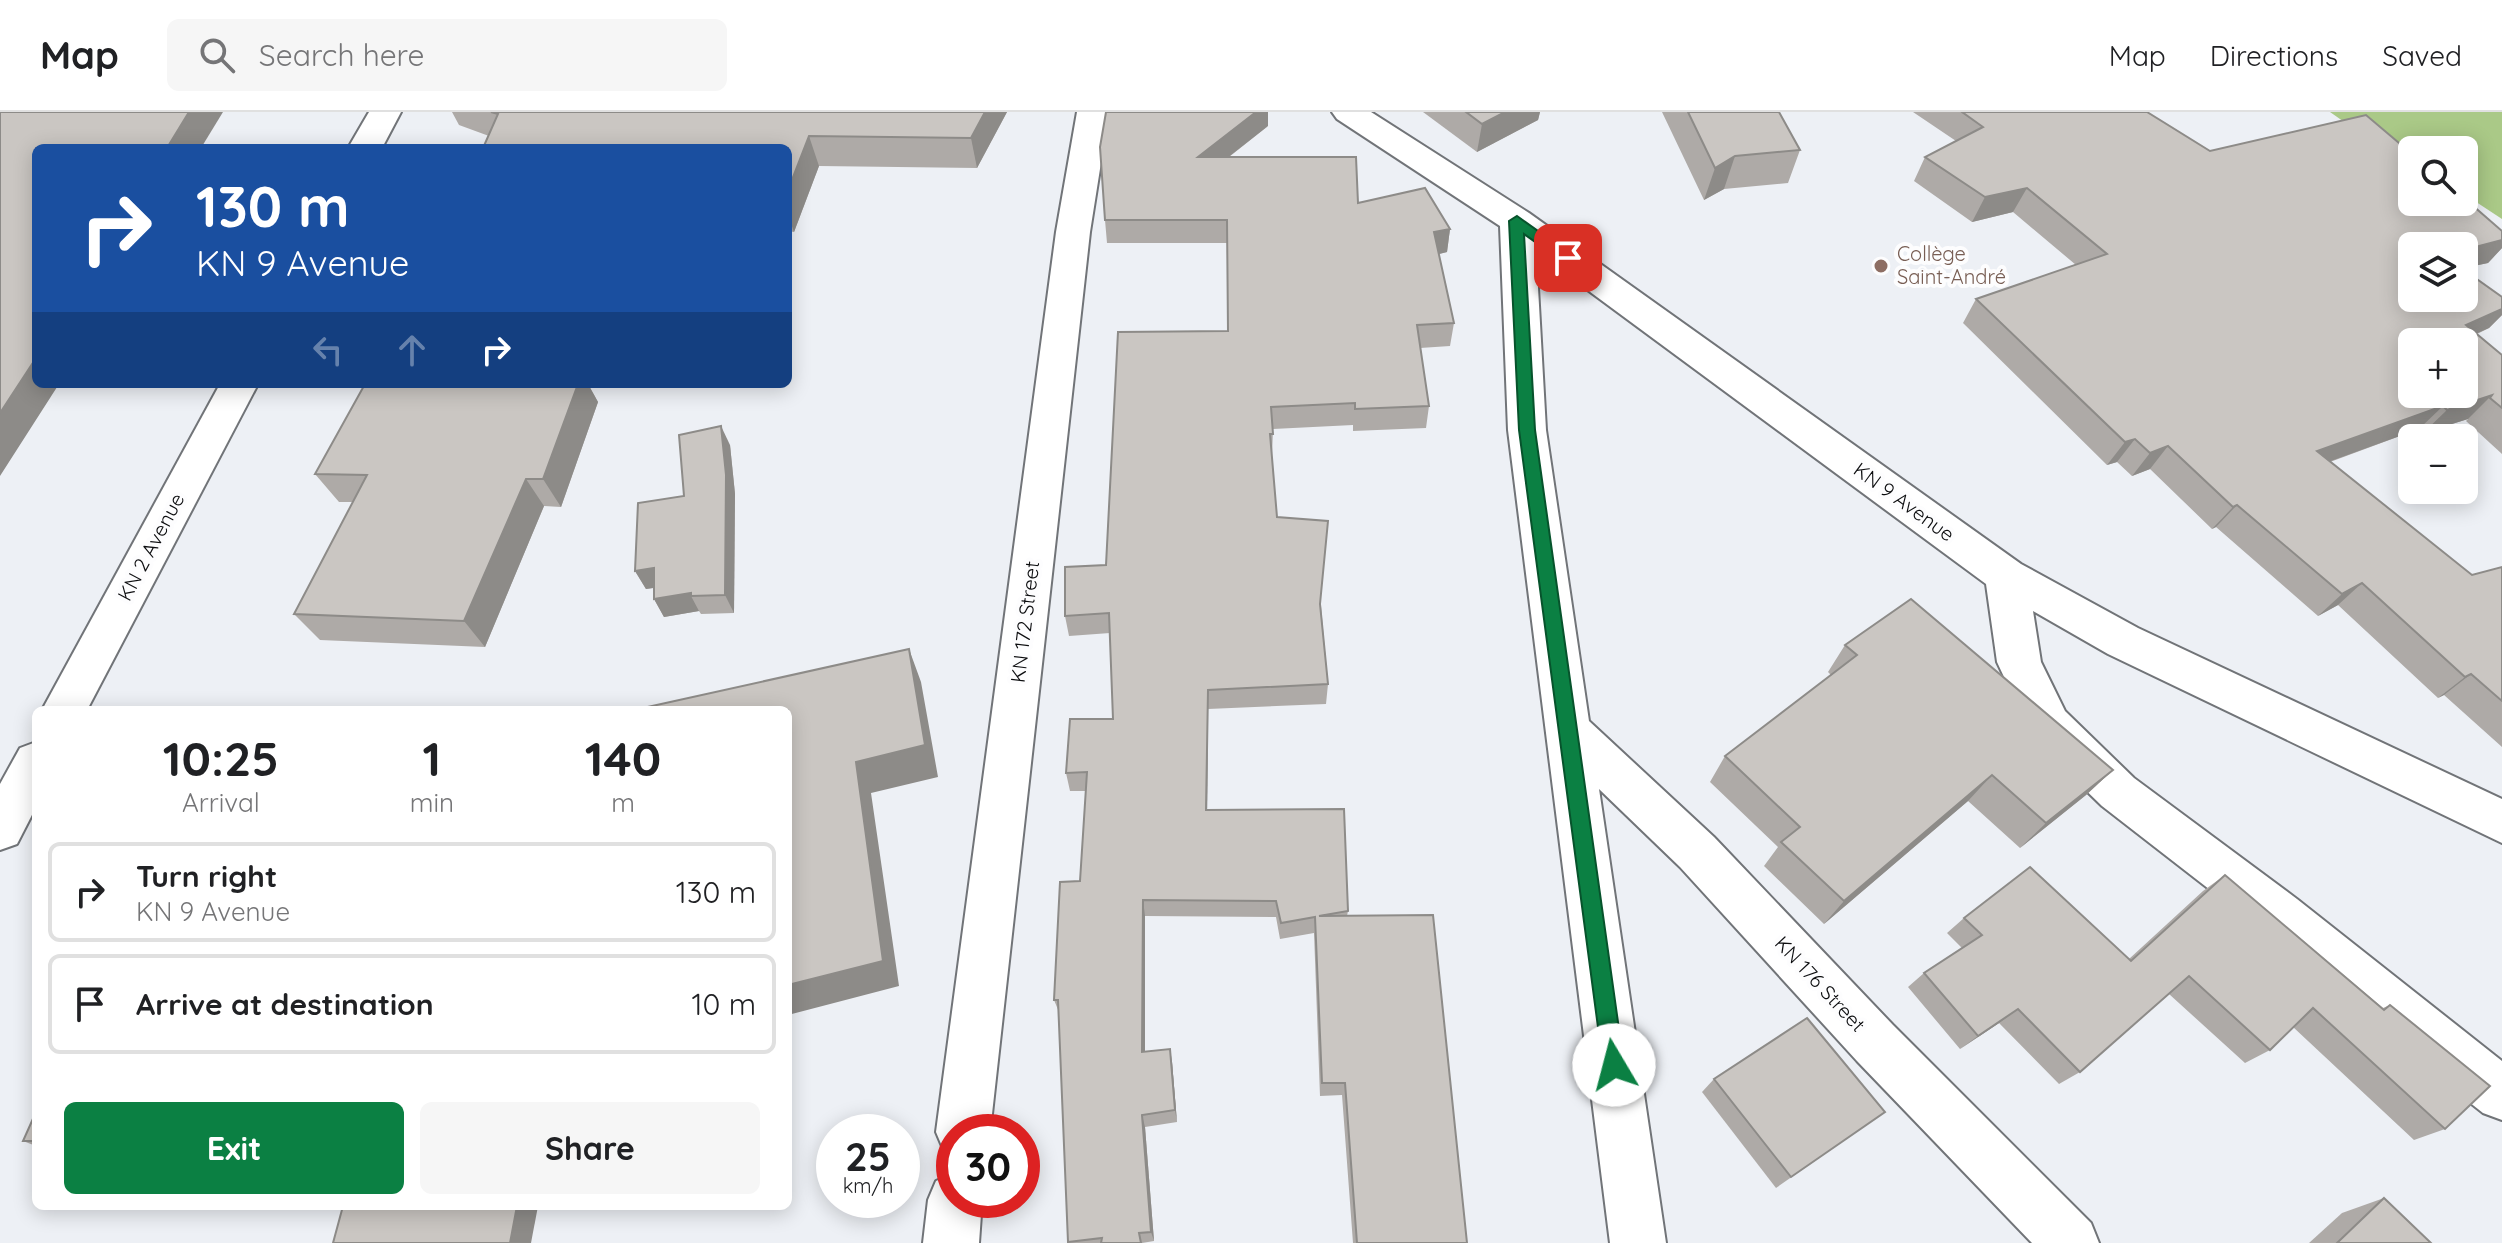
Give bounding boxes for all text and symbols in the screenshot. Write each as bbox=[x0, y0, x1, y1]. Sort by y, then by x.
search box bbox=[167, 19, 727, 91]
text: Map bbox=[40, 31, 119, 79]
icon: search bbox=[195, 33, 239, 77]
text: Search here bbox=[259, 36, 424, 74]
text: Map bbox=[2109, 38, 2166, 73]
text: Directions bbox=[2210, 38, 2338, 73]
text: Saved bbox=[2382, 38, 2462, 73]
map controls bbox=[2398, 136, 2478, 504]
button: search bbox=[2398, 136, 2478, 216]
text: 130 m bbox=[196, 171, 350, 241]
icon: right bbox=[64, 176, 168, 280]
pin bbox=[1534, 224, 1602, 292]
button: layers bbox=[2398, 232, 2478, 312]
icon: arrive bbox=[1546, 236, 1590, 280]
text: KN 9 Avenue bbox=[196, 240, 409, 285]
place label: Collège Saint-André bbox=[1897, 241, 2006, 289]
marker: Collège Saint-André bbox=[1872, 257, 1890, 275]
icon: left bbox=[306, 328, 350, 372]
icon: ahead bbox=[390, 328, 434, 372]
icon: right bbox=[474, 328, 518, 372]
button: + bbox=[2398, 328, 2478, 408]
button: − bbox=[2398, 424, 2478, 504]
street label: KN 9 Avenue bbox=[1849, 457, 1960, 547]
street label: KN 2 Avenue bbox=[112, 489, 189, 605]
street label: KN 172 Street bbox=[1005, 559, 1044, 684]
text: 10:25 bbox=[163, 728, 279, 788]
text: 1 bbox=[423, 728, 441, 788]
text: 140 bbox=[585, 728, 661, 788]
text: Arrival bbox=[182, 786, 260, 819]
text: min bbox=[410, 786, 454, 819]
text: m bbox=[611, 786, 635, 819]
text: Turn right bbox=[136, 857, 277, 895]
icon: right bbox=[68, 870, 112, 914]
text: 130 m bbox=[676, 873, 756, 911]
text: KN 9 Avenue bbox=[136, 895, 290, 928]
street label: KN 176 Street bbox=[1770, 931, 1871, 1037]
icon: arrive bbox=[68, 982, 112, 1026]
text: Arrive at destination bbox=[136, 985, 434, 1023]
text: 10 m bbox=[692, 985, 756, 1023]
position arrow bbox=[1572, 1023, 1656, 1107]
button: Exit bbox=[64, 1102, 404, 1194]
button: Share bbox=[420, 1102, 760, 1194]
speed limit sign: 30 bbox=[936, 1114, 1040, 1218]
text: 25 bbox=[845, 1131, 891, 1181]
text: km/h bbox=[843, 1173, 893, 1198]

